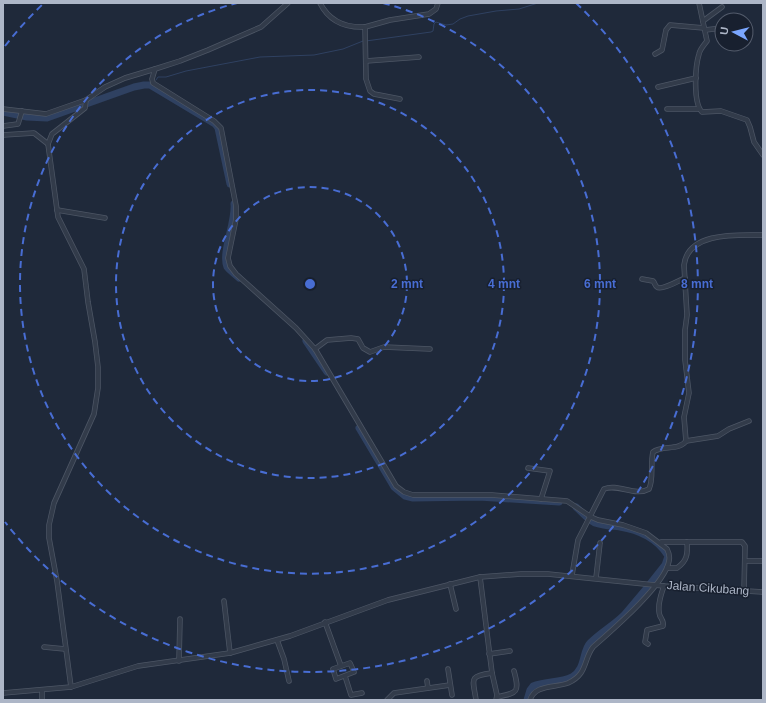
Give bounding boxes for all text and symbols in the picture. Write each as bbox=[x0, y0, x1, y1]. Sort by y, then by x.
north arrow bbox=[714, 12, 754, 52]
text: U bbox=[718, 26, 731, 35]
centre of rings bbox=[303, 277, 317, 291]
text: 2 mnt bbox=[391, 277, 423, 291]
text: 4 mnt bbox=[488, 277, 520, 291]
text: 6 mnt bbox=[584, 277, 616, 291]
text: 8 mnt bbox=[681, 277, 713, 291]
street label: Jalan Cikubang bbox=[666, 578, 750, 598]

